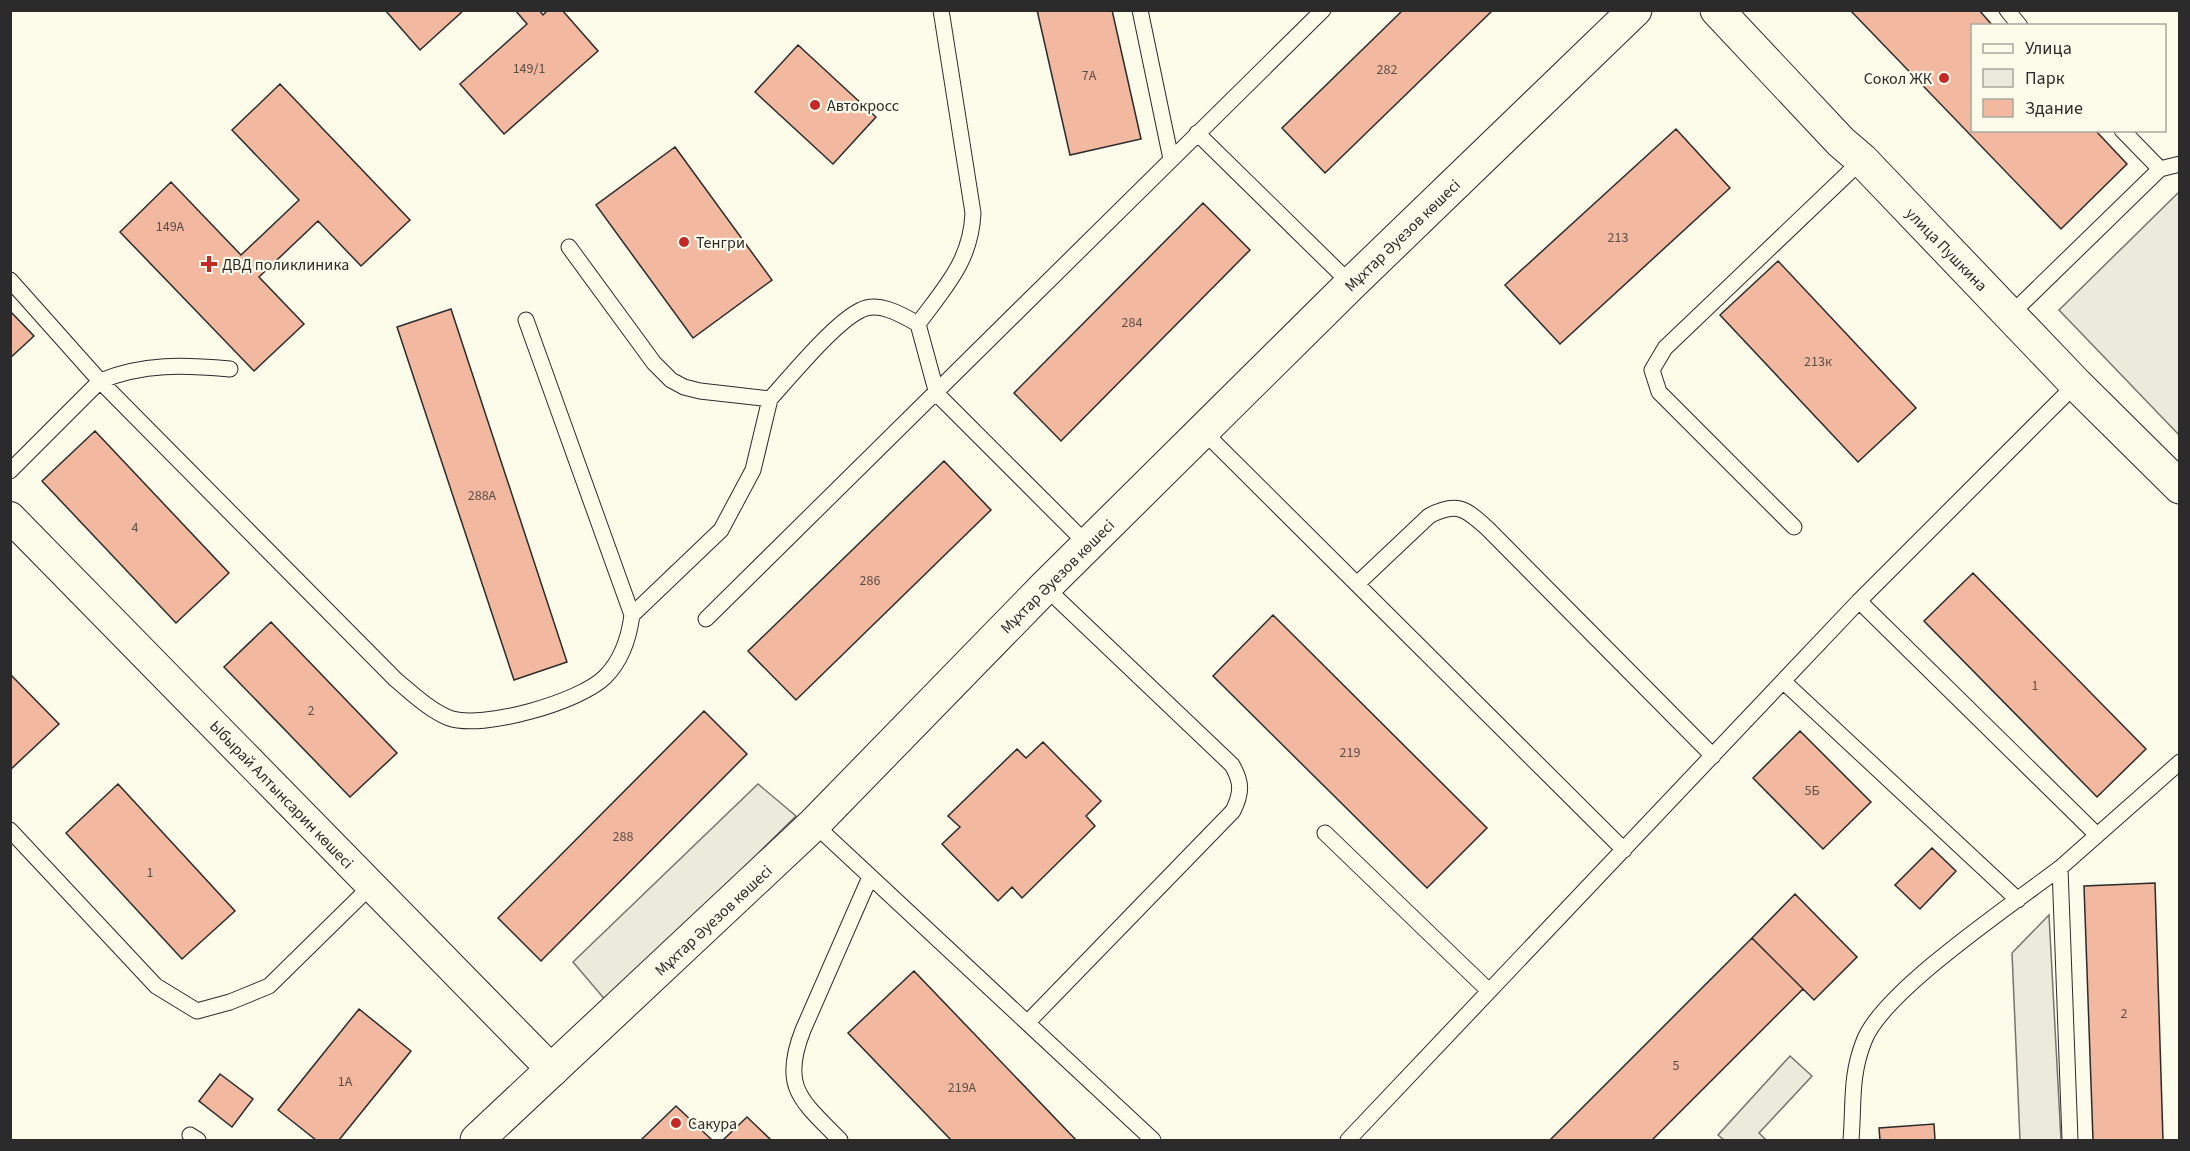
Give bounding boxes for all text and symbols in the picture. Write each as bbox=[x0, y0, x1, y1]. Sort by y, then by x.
legend bbox=[1971, 24, 2166, 132]
text: Улица bbox=[2025, 36, 2072, 61]
house number: 149/1 bbox=[513, 59, 545, 79]
house number: 282 bbox=[1377, 60, 1397, 80]
house number: 7А bbox=[1082, 66, 1097, 86]
text: Парк bbox=[2025, 66, 2065, 91]
place label: Сокол ЖК bbox=[1864, 68, 1933, 90]
marker: Сокол ЖК bbox=[1937, 71, 1951, 85]
place label: Автокросс bbox=[827, 95, 899, 117]
text: Здание bbox=[2025, 96, 2083, 121]
marker: Автокросс bbox=[808, 98, 822, 112]
street label: Мұхтар Әуезов көшесі bbox=[1340, 175, 1466, 297]
street label: улица Пушкина bbox=[1901, 203, 1992, 297]
house number: 149А bbox=[156, 217, 185, 237]
house number: 213 bbox=[1608, 228, 1628, 248]
place label: Тенгри bbox=[696, 232, 745, 254]
marker: Тенгри bbox=[677, 235, 691, 249]
place label: ДВД поликлиника bbox=[222, 254, 349, 276]
marker: ДВД поликлиника bbox=[200, 255, 218, 273]
house number: 284 bbox=[1122, 313, 1142, 333]
house number: 213к bbox=[1804, 352, 1832, 372]
house number: 288А bbox=[468, 486, 497, 506]
street label: Мұхтар Әуезов көшесі bbox=[996, 515, 1120, 639]
house number: 4 bbox=[132, 518, 139, 538]
house number: 286 bbox=[860, 571, 880, 591]
house number: 1 bbox=[2032, 676, 2039, 696]
house number: 2 bbox=[308, 701, 315, 721]
street label: Ыбырай Алтынсарин көшесі bbox=[204, 716, 358, 874]
house number: 219 bbox=[1340, 743, 1360, 763]
house number: 5Б bbox=[1804, 781, 1820, 801]
house number: 288 bbox=[613, 827, 633, 847]
street label: Мұхтар Әуезов көшесі bbox=[650, 860, 777, 981]
house number: 1 bbox=[147, 863, 154, 883]
house number: 2 bbox=[2121, 1004, 2128, 1024]
house number: 5 bbox=[1673, 1056, 1680, 1076]
house number: 1А bbox=[338, 1072, 353, 1092]
house number: 219А bbox=[948, 1078, 977, 1098]
place label: Сакура bbox=[688, 1113, 737, 1135]
marker: Сакура bbox=[669, 1116, 683, 1130]

